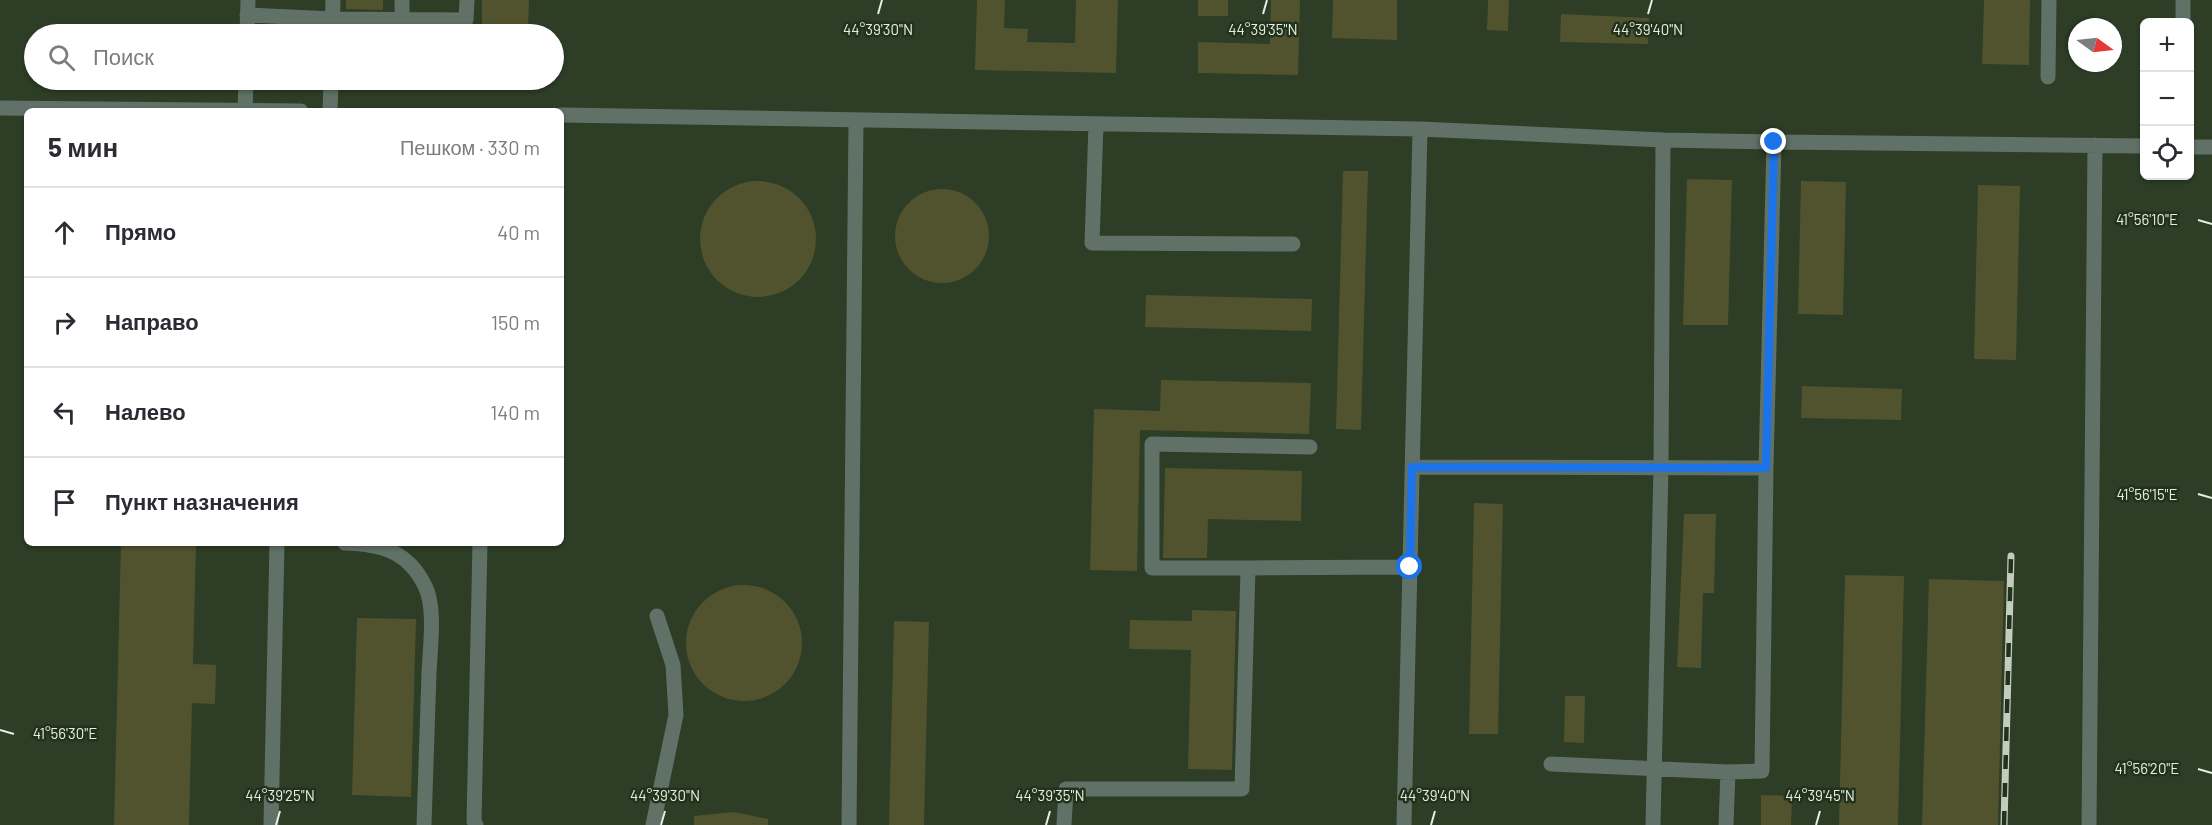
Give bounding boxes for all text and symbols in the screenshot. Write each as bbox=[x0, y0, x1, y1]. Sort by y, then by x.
north arrow bbox=[2068, 18, 2122, 72]
map controls bbox=[2140, 18, 2194, 180]
button: + bbox=[2140, 18, 2194, 72]
text: 44°39'30"N bbox=[843, 20, 913, 38]
text: 44°39'35"N bbox=[1228, 20, 1298, 38]
text: 44°39'40"N bbox=[1613, 20, 1683, 38]
search box bbox=[24, 24, 564, 90]
icon: search bbox=[45, 41, 78, 74]
text: Поиск bbox=[93, 43, 154, 69]
button: − bbox=[2140, 72, 2194, 126]
button: locate bbox=[2140, 126, 2194, 180]
route end bbox=[1760, 128, 1786, 154]
text: 5 мин bbox=[48, 131, 118, 162]
text: Пешком · 330 m bbox=[400, 135, 540, 159]
text: 41°56'10"E bbox=[2116, 210, 2178, 228]
icon: ahead bbox=[48, 216, 81, 249]
text: Прямо bbox=[105, 218, 176, 244]
text: 40 m bbox=[497, 220, 540, 244]
icon: right bbox=[48, 306, 81, 339]
text: Направо bbox=[105, 308, 199, 334]
text: 150 m bbox=[491, 310, 540, 334]
icon: left bbox=[48, 396, 81, 429]
text: Налево bbox=[105, 398, 186, 424]
text: 140 m bbox=[490, 400, 540, 424]
text: 41°56'15"E bbox=[2116, 485, 2178, 503]
icon: arrive bbox=[48, 486, 81, 519]
text: Пункт назначения bbox=[105, 488, 299, 514]
route start bbox=[1396, 553, 1422, 579]
text: 41°56'30"E bbox=[33, 724, 97, 742]
text: 41°56'20"E bbox=[2115, 759, 2179, 777]
text: 44°39'25"N bbox=[245, 786, 315, 804]
text: 44°39'30"N bbox=[630, 786, 700, 804]
text: 44°39'35"N bbox=[1015, 786, 1085, 804]
text: 44°39'40"N bbox=[1400, 786, 1470, 804]
text: 44°39'45"N bbox=[1785, 786, 1855, 804]

